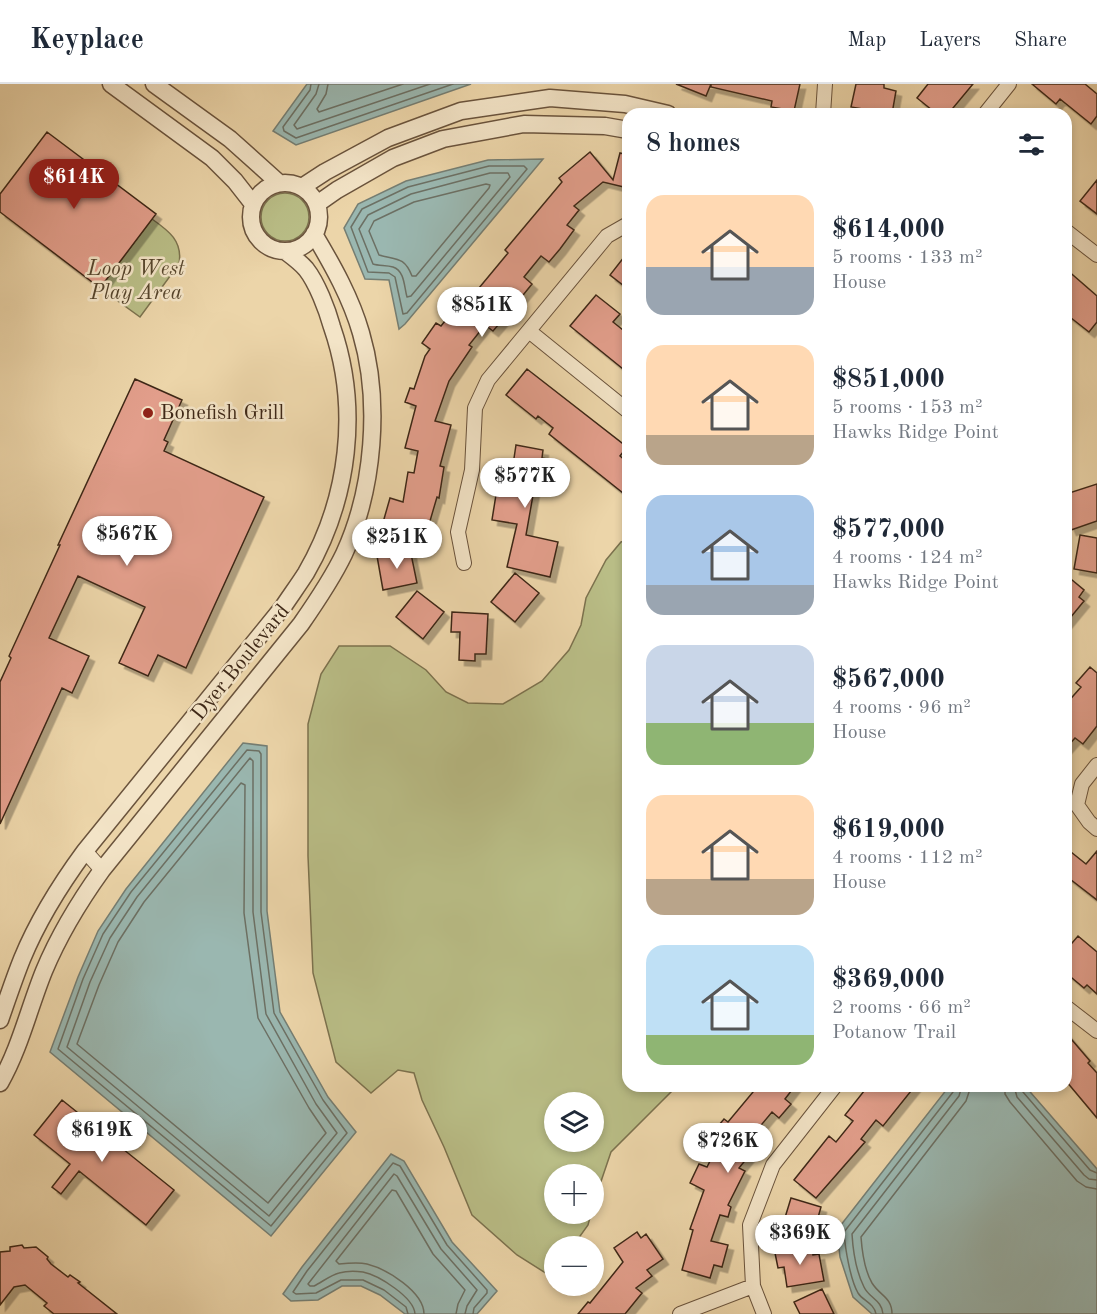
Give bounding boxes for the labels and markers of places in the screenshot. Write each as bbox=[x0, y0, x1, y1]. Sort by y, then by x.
pin: $614K bbox=[32, 159, 116, 210]
pin: $851K bbox=[440, 287, 524, 338]
place label: Bonefish Grill bbox=[160, 403, 285, 424]
marker: Bonefish Grill bbox=[141, 406, 155, 420]
pin: $577K bbox=[483, 458, 567, 509]
pin: $567K bbox=[85, 516, 169, 567]
pin: $251K bbox=[355, 519, 439, 570]
pin: $619K bbox=[60, 1112, 144, 1163]
pin: $726K bbox=[686, 1123, 770, 1174]
pin: $369K bbox=[758, 1215, 842, 1266]

